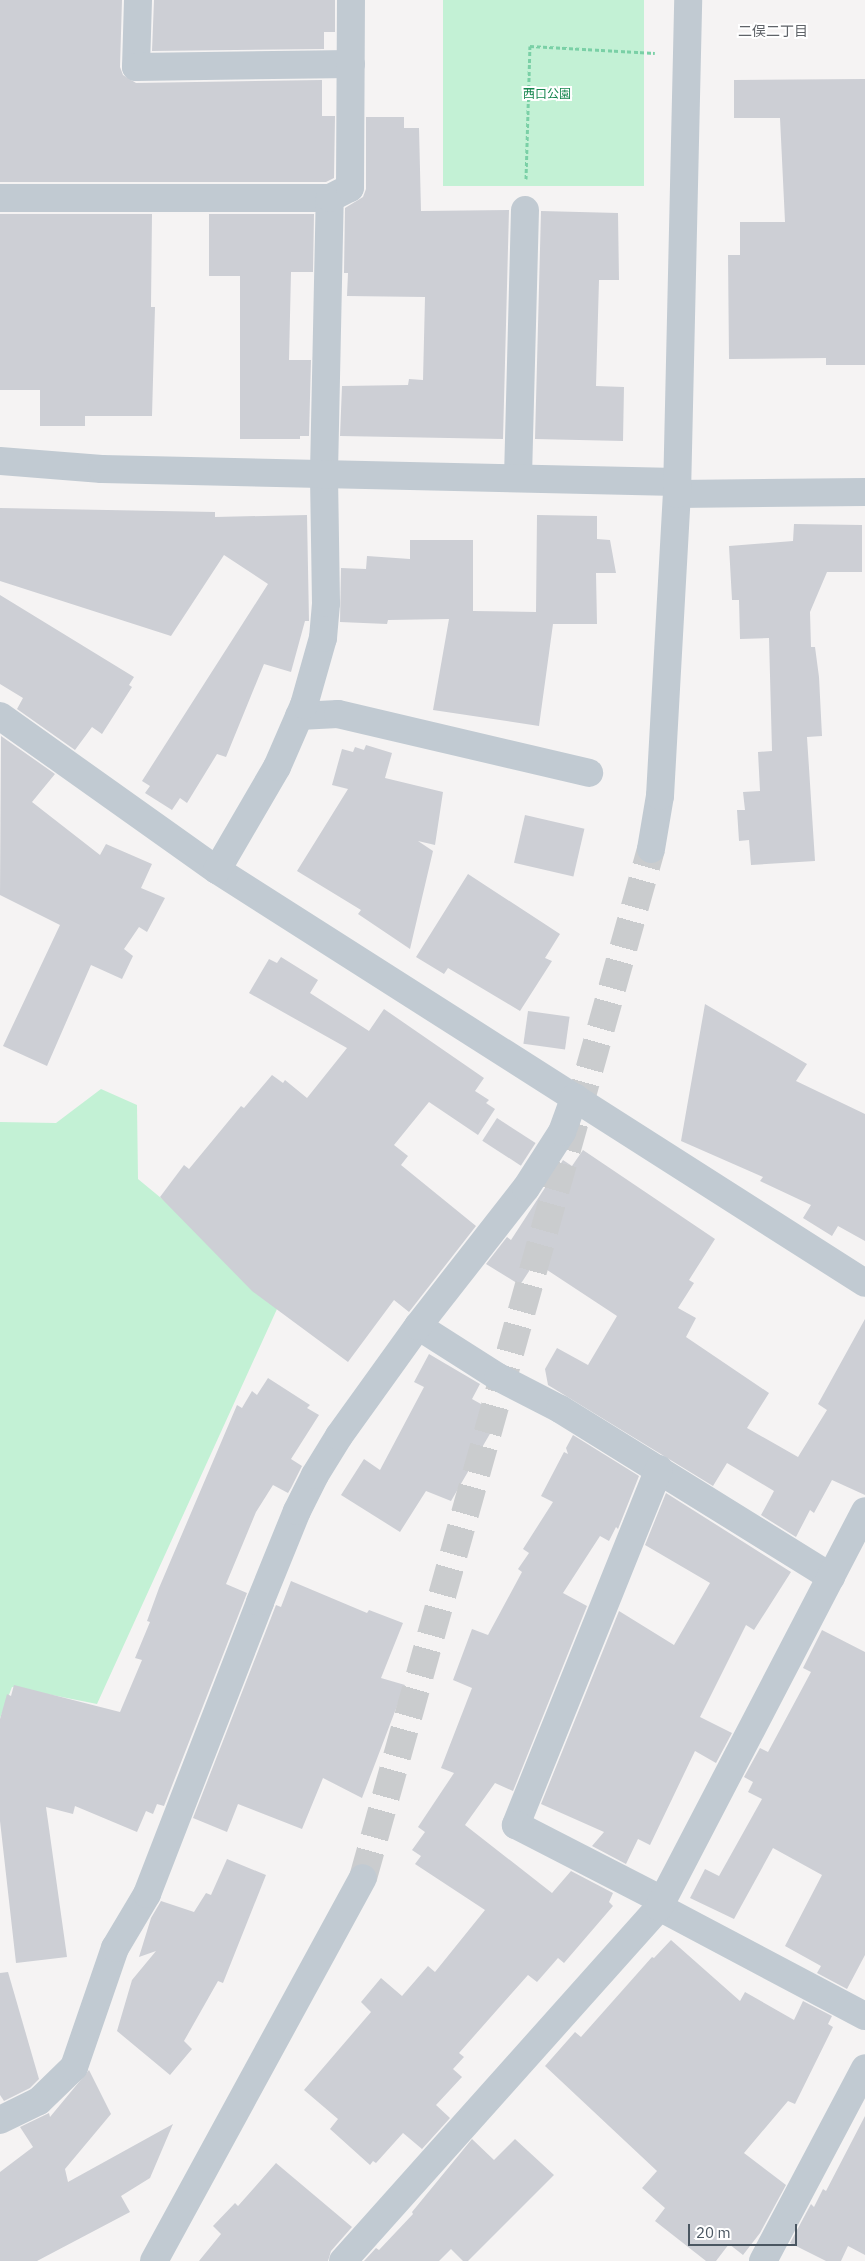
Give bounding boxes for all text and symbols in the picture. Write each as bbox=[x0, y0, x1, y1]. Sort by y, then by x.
district label: 二俣二丁目 bbox=[738, 23, 808, 39]
park label: 西口公園 bbox=[523, 87, 571, 101]
scale bar bbox=[690, 2214, 799, 2246]
text: 20 m bbox=[696, 2223, 731, 2242]

